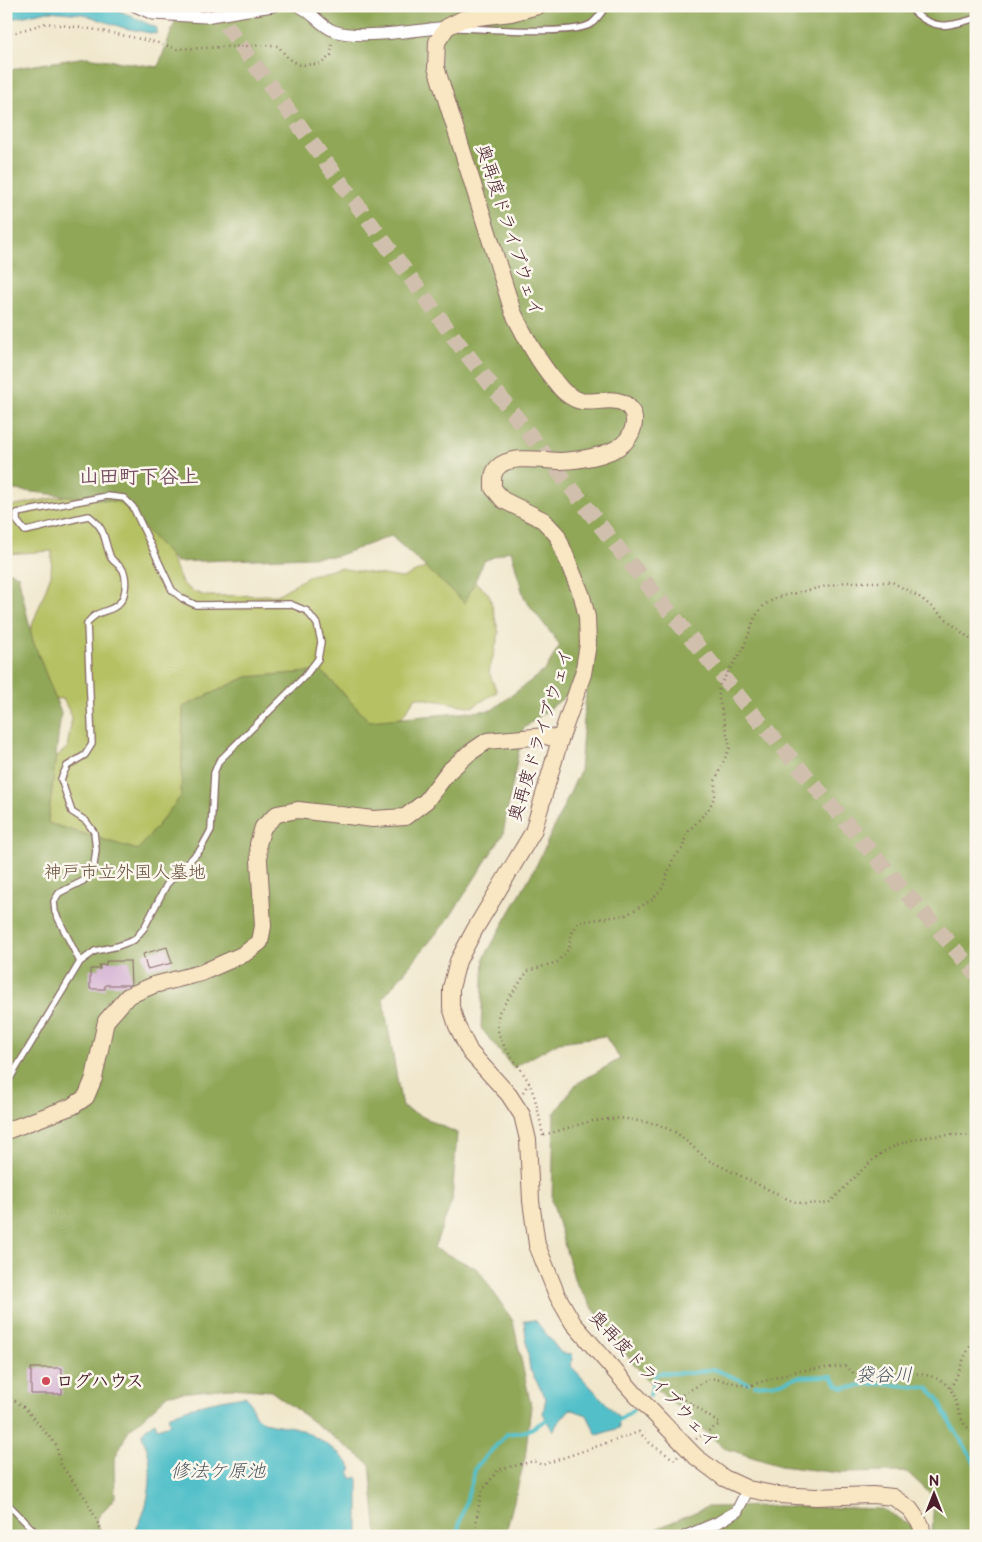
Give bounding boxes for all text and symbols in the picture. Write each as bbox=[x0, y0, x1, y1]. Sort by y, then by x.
street label: 奥再度ドライブウェイ bbox=[472, 142, 547, 319]
district label: 山田町下谷上 bbox=[79, 465, 199, 489]
street label: 奥再度ドライブウェイ bbox=[504, 646, 577, 824]
park label: 神戸市立外国人墓地 bbox=[44, 862, 206, 883]
street label: 奥再度ドライブウェイ bbox=[585, 1307, 722, 1452]
water label: 袋谷川 bbox=[855, 1364, 913, 1387]
place label: ログハウス bbox=[56, 1371, 144, 1392]
marker: ログハウス bbox=[40, 1375, 52, 1387]
water label: 修法ケ原池 bbox=[170, 1460, 266, 1483]
north arrow bbox=[910, 1470, 960, 1520]
text: N bbox=[929, 1473, 939, 1490]

